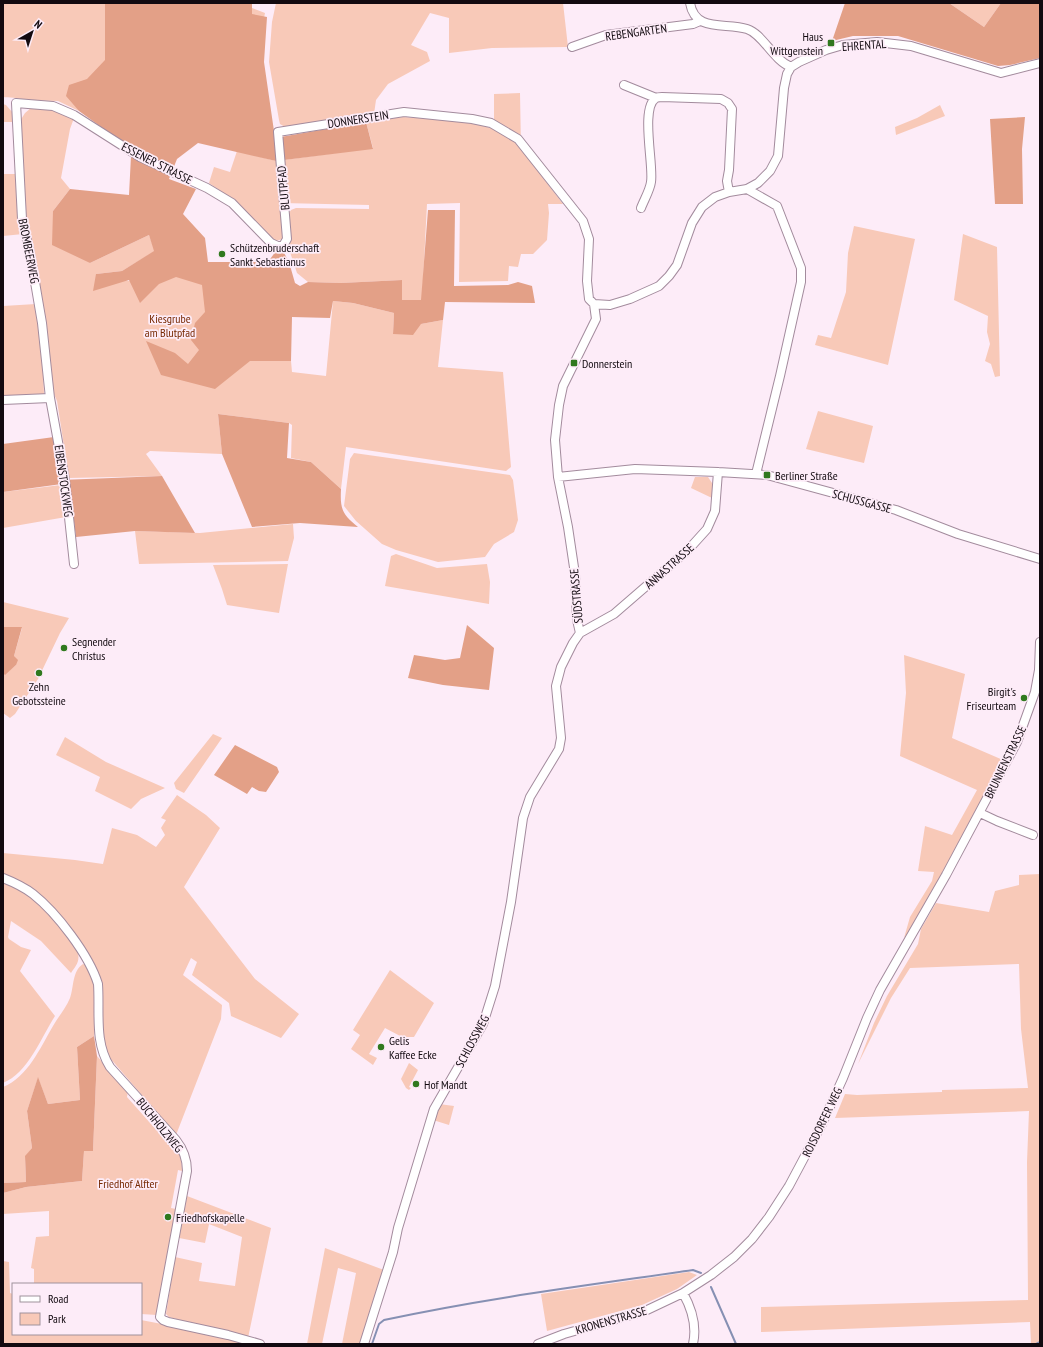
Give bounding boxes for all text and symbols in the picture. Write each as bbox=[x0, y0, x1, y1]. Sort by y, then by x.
north arrow bbox=[12, 12, 52, 52]
text: N bbox=[32, 17, 45, 32]
street label: REBENGARTEN bbox=[604, 20, 668, 44]
place label: Haus Wittgenstein bbox=[770, 29, 823, 58]
street label: EHRENTAL bbox=[841, 36, 887, 54]
marker: Haus Wittgenstein bbox=[826, 38, 836, 48]
street label: DONNERSTEIN bbox=[326, 107, 390, 131]
street label: ESSENER STRASSE bbox=[119, 139, 195, 187]
street label: BLUTPFAD bbox=[274, 165, 292, 211]
street label: BROMBEERWEG bbox=[15, 217, 43, 285]
place label: Schützenbruderschaft Sankt Sebastianus bbox=[230, 240, 320, 269]
marker: Schützenbruderschaft Sankt Sebastianus bbox=[217, 249, 227, 259]
park label: Kiesgrube am Blutpfad bbox=[145, 311, 195, 340]
place label: Donnerstein bbox=[582, 356, 632, 371]
marker: Donnerstein bbox=[569, 358, 579, 368]
street label: EIBENSTOCKWEG bbox=[52, 444, 76, 518]
place label: Berliner Straße bbox=[775, 468, 838, 483]
marker: Berliner Straße bbox=[762, 470, 772, 480]
street label: SCHUSSGASSE bbox=[831, 486, 893, 516]
street label: ANNASTRASSE bbox=[641, 540, 697, 592]
street label: SÜDSTRASSE bbox=[566, 568, 586, 624]
place label: Segnender Christus bbox=[72, 634, 117, 663]
marker: Segnender Christus bbox=[59, 643, 69, 653]
marker: Zehn Gebotssteine bbox=[34, 668, 44, 678]
place label: Zehn Gebotssteine bbox=[12, 679, 66, 708]
place label: Birgit's Friseurteam bbox=[967, 684, 1016, 713]
marker: Birgit's Friseurteam bbox=[1019, 693, 1029, 703]
street label: BRUNNENSTRASSE bbox=[981, 723, 1029, 801]
street label: SCHLOSSWEG bbox=[452, 1012, 492, 1070]
place label: Gelis Kaffee Ecke bbox=[389, 1033, 437, 1062]
marker: Gelis Kaffee Ecke bbox=[376, 1042, 386, 1052]
place label: Hof Mandt bbox=[424, 1077, 468, 1092]
marker: Hof Mandt bbox=[411, 1079, 421, 1089]
street label: ROISDORFER WEG bbox=[799, 1085, 845, 1159]
street label: BUCHHOLZWEG bbox=[134, 1095, 187, 1155]
park label: Friedhof Alfter bbox=[98, 1176, 158, 1191]
place label: Friedhofskapelle bbox=[176, 1210, 245, 1225]
marker: Friedhofskapelle bbox=[163, 1212, 173, 1222]
legend bbox=[12, 1283, 142, 1335]
text: Road bbox=[48, 1291, 68, 1306]
street label: KRONENSTRASSE bbox=[574, 1303, 648, 1337]
text: Park bbox=[48, 1311, 66, 1326]

